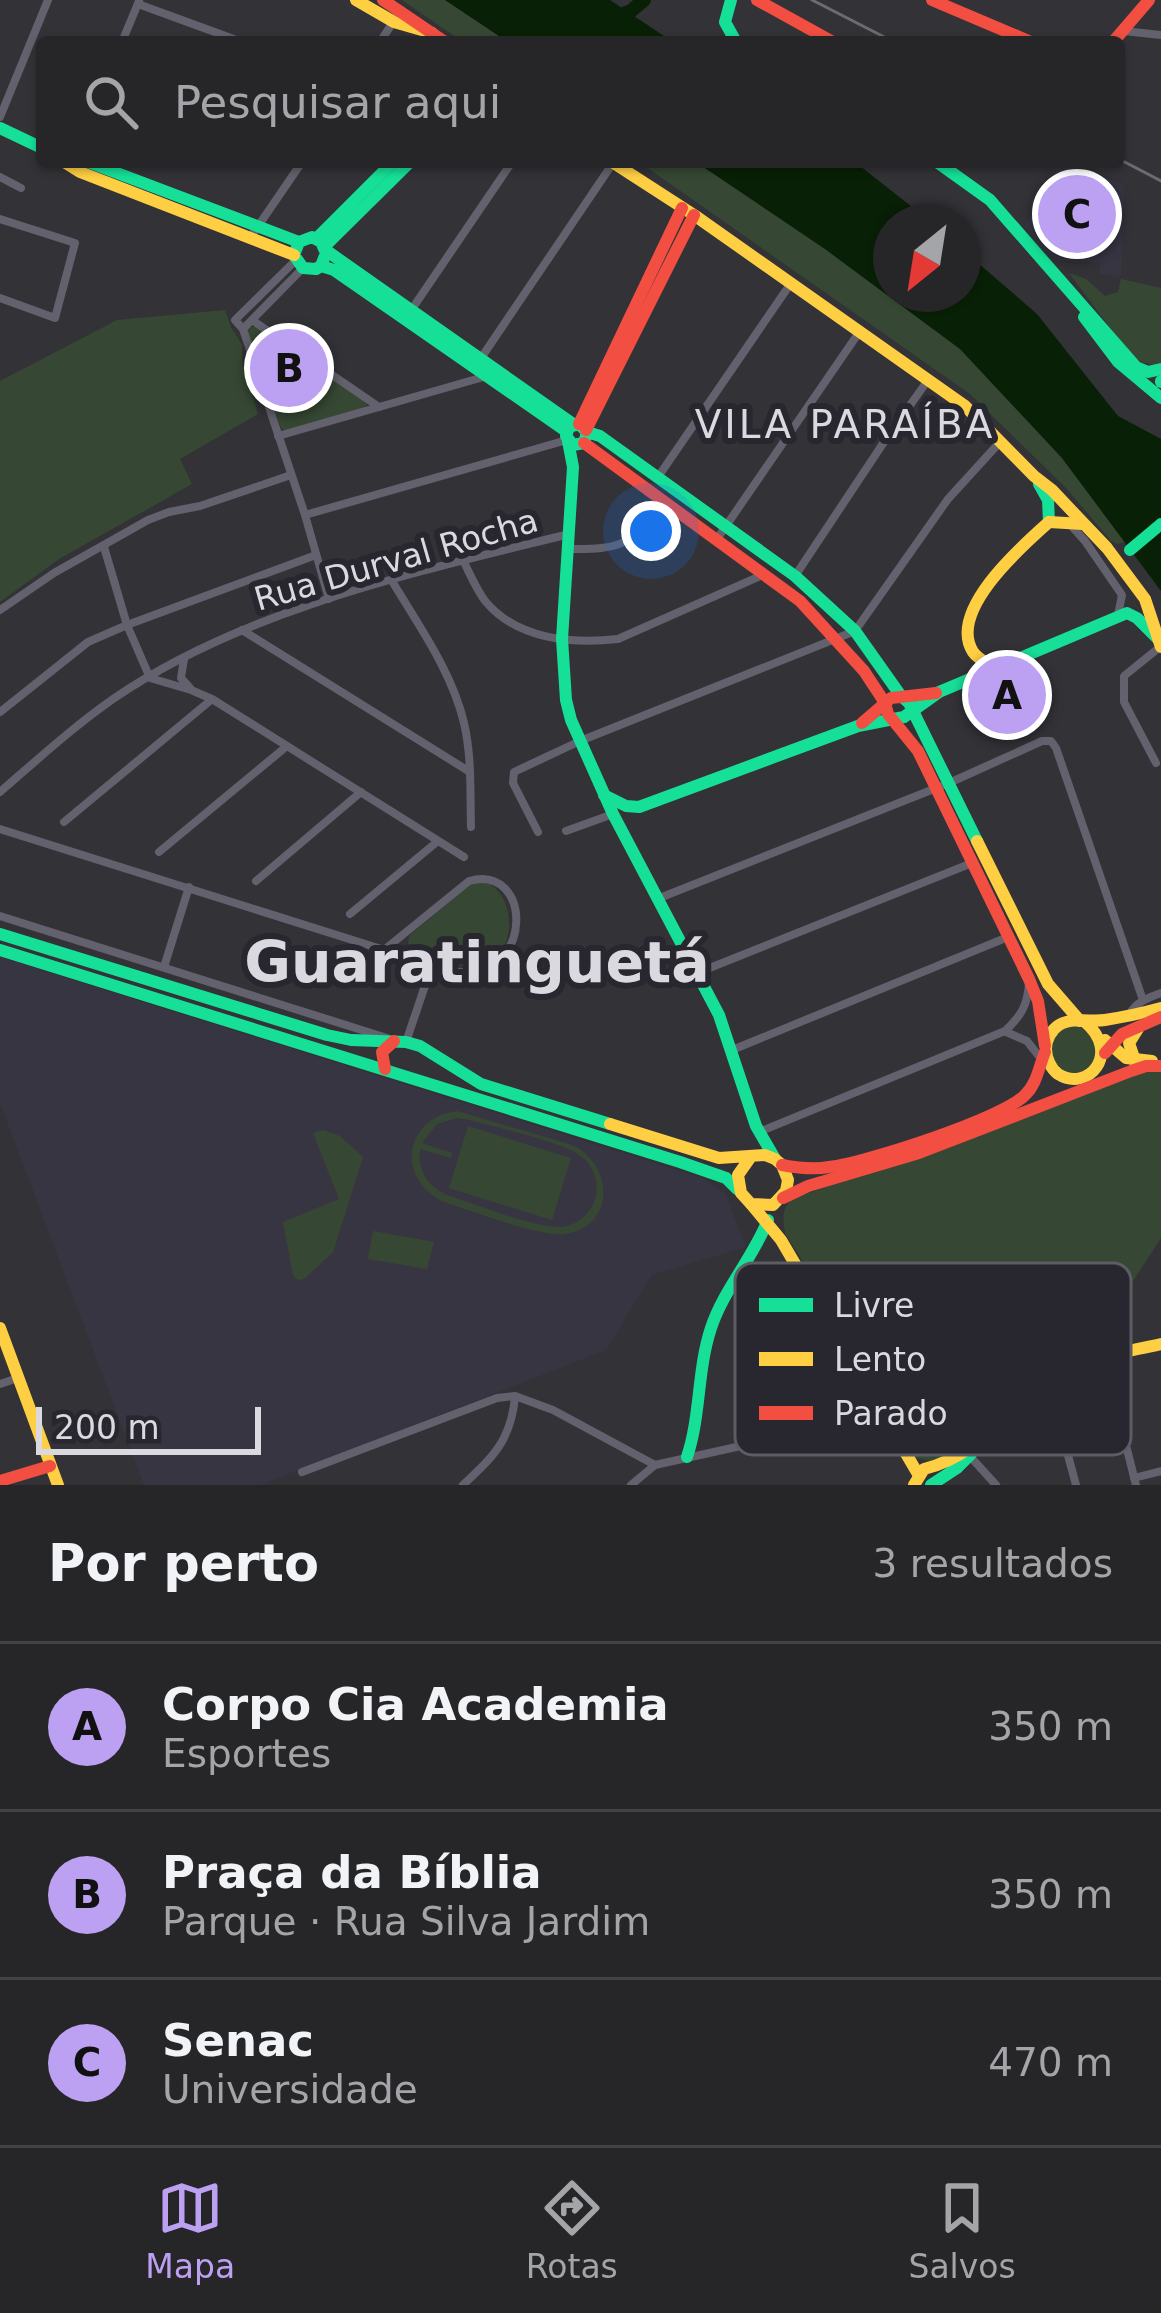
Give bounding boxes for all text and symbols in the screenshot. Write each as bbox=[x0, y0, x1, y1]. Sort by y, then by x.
search box bbox=[36, 36, 1125, 168]
icon: search bbox=[78, 69, 144, 135]
text: Pesquisar aqui bbox=[174, 76, 501, 129]
pin: C bbox=[1038, 169, 1116, 259]
north arrow bbox=[873, 204, 981, 312]
pin: B bbox=[250, 323, 328, 413]
district label: VILA PARAÍBA bbox=[695, 401, 995, 447]
street label: Rua Durval Rocha bbox=[250, 500, 542, 619]
your location bbox=[621, 501, 681, 561]
pin: A bbox=[968, 650, 1046, 740]
district label: Guaratinguetá bbox=[244, 929, 710, 995]
legend bbox=[735, 1263, 1131, 1455]
text: Livre bbox=[834, 1286, 914, 1325]
text: Lento bbox=[834, 1340, 926, 1379]
text: Parado bbox=[834, 1394, 948, 1433]
scale bar bbox=[36, 1401, 261, 1454]
text: 200 m bbox=[54, 1408, 160, 1447]
text: Por perto bbox=[48, 1534, 319, 1593]
text: 3 resultados bbox=[873, 1541, 1113, 1586]
text: Corpo Cia Academia bbox=[162, 1678, 669, 1731]
text: A bbox=[72, 1704, 102, 1749]
text: 350 m bbox=[988, 1704, 1113, 1749]
text: Esportes bbox=[162, 1731, 331, 1776]
text: Praça da Bíblia bbox=[162, 1846, 542, 1899]
text: B bbox=[72, 1872, 102, 1917]
text: 350 m bbox=[988, 1872, 1113, 1917]
text: Parque · Rua Silva Jardim bbox=[162, 1899, 650, 1944]
text: Senac bbox=[162, 2014, 314, 2067]
text: C bbox=[73, 2040, 101, 2085]
text: 470 m bbox=[988, 2040, 1113, 2085]
text: Universidade bbox=[162, 2067, 418, 2112]
tab: Mapa bbox=[145, 2175, 235, 2286]
tab: Rotas bbox=[526, 2175, 618, 2286]
tab: Salvos bbox=[908, 2175, 1016, 2286]

